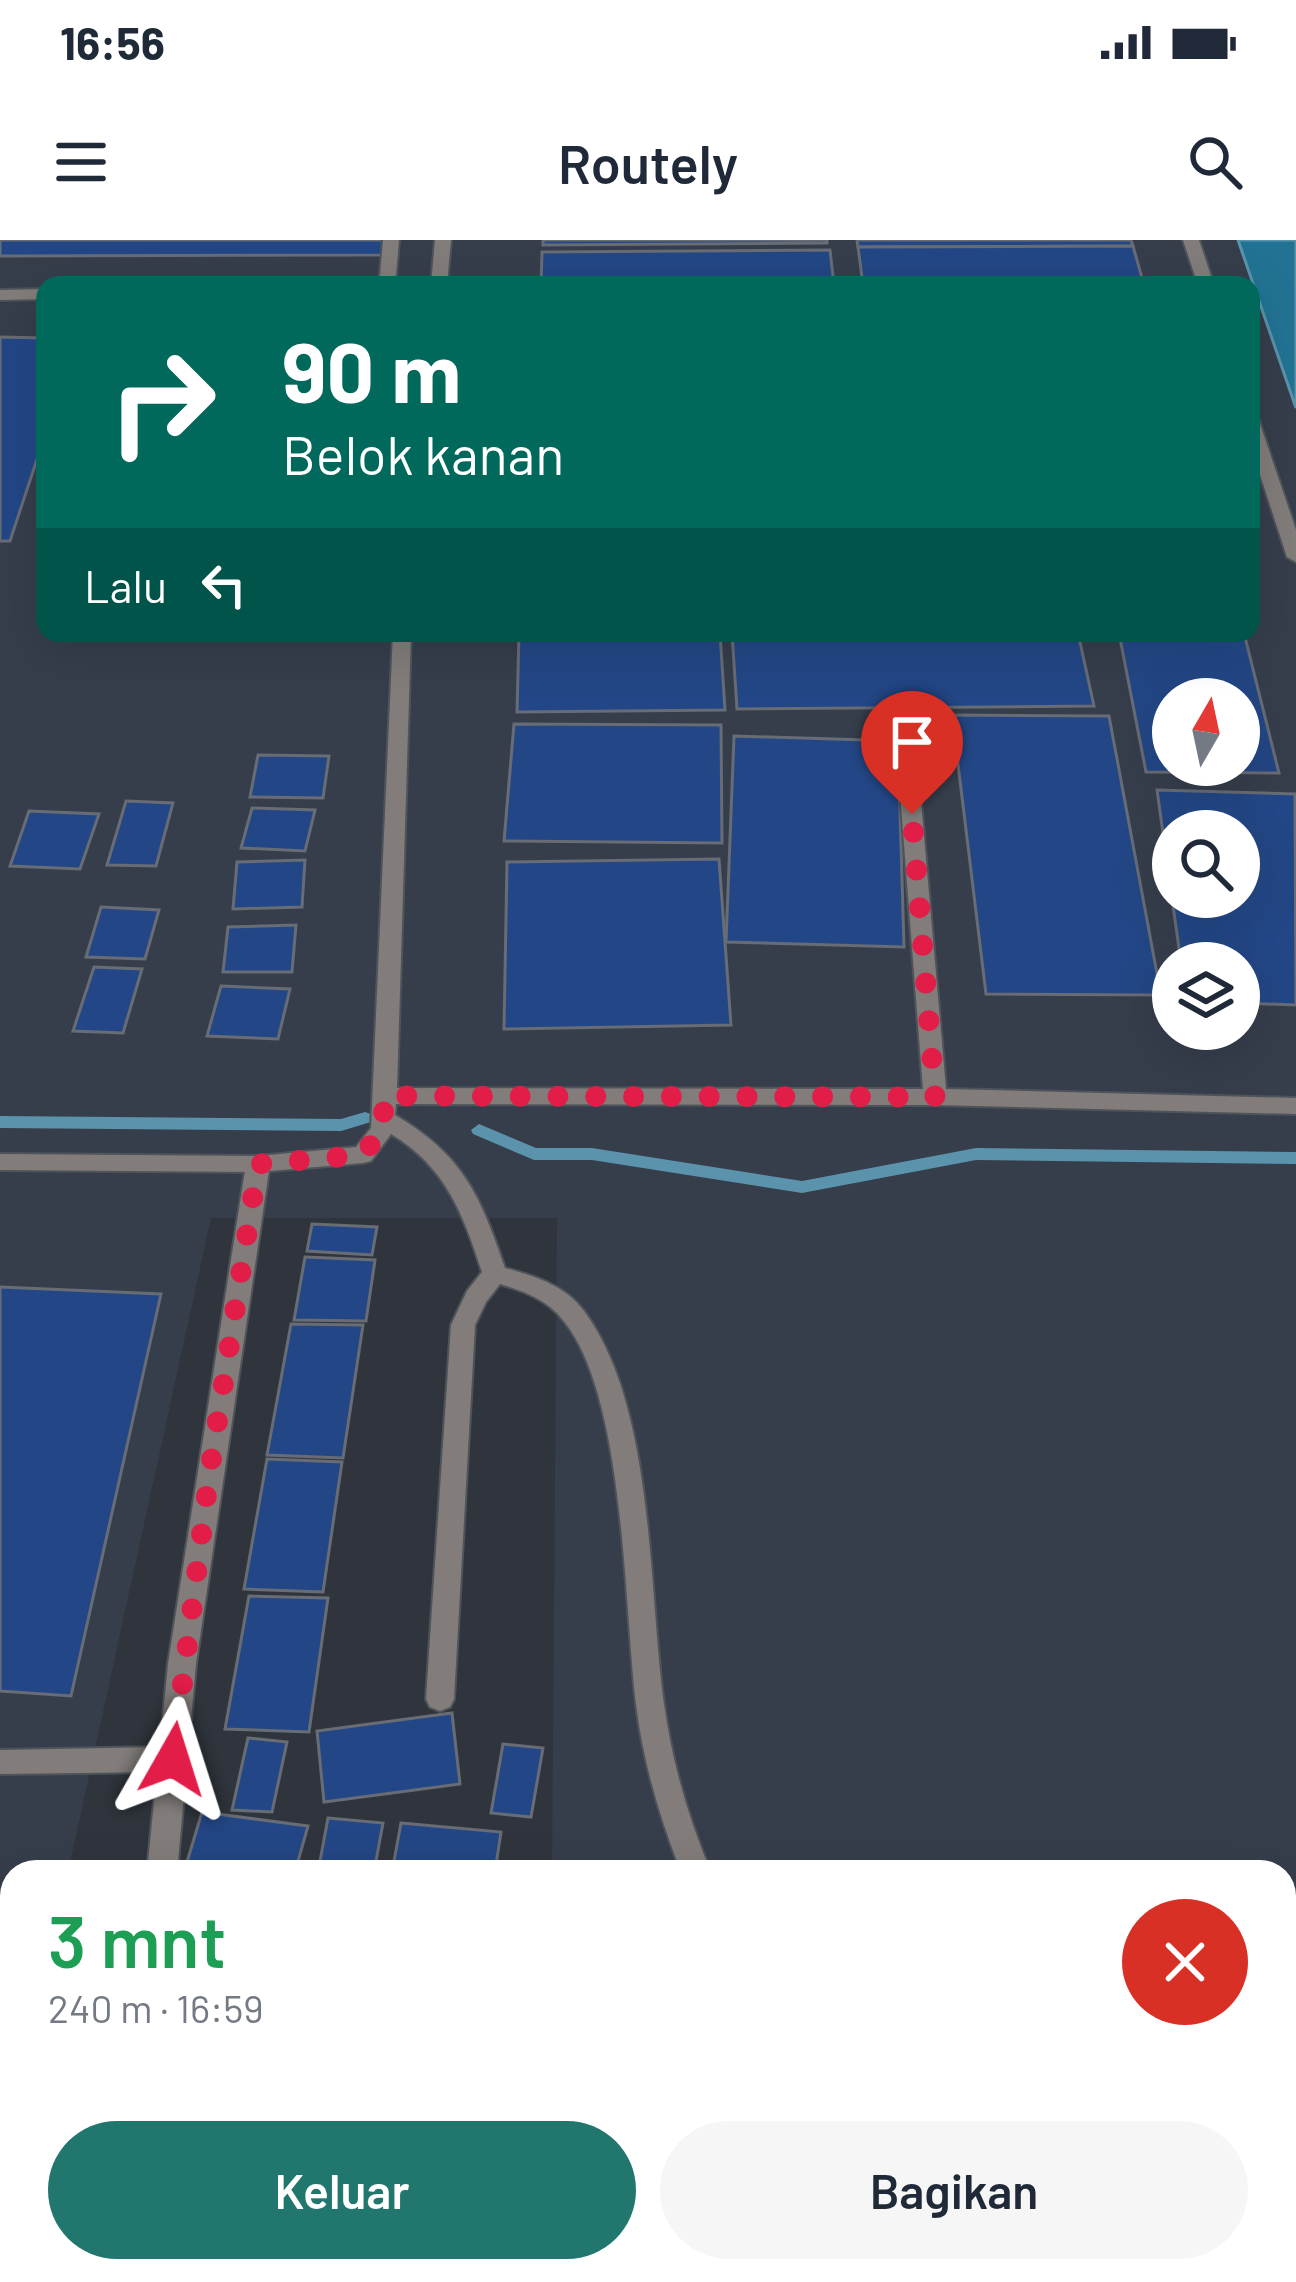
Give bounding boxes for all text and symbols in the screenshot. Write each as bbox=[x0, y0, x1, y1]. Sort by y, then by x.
text: 16:56 bbox=[60, 15, 165, 69]
icon: menu bbox=[48, 129, 114, 195]
icon: search bbox=[1182, 129, 1248, 195]
text: Routely bbox=[558, 130, 738, 195]
text: 90 m bbox=[282, 319, 461, 420]
icon: right bbox=[84, 324, 240, 480]
text: Belok kanan bbox=[282, 421, 564, 486]
icon: left bbox=[191, 552, 257, 618]
text: Lalu bbox=[84, 558, 167, 612]
north arrow bbox=[1152, 678, 1260, 786]
map controls bbox=[1152, 678, 1260, 1050]
pin bbox=[861, 691, 963, 814]
icon: arrive bbox=[879, 709, 945, 775]
button: search bbox=[1152, 810, 1260, 918]
button: layers bbox=[1152, 942, 1260, 1050]
position arrow bbox=[110, 1696, 236, 1822]
text: 3 mnt bbox=[48, 1896, 226, 1982]
button: close bbox=[1122, 1899, 1248, 2025]
text: 240 m · 16:59 bbox=[48, 1984, 264, 2031]
button: Keluar bbox=[48, 2121, 636, 2259]
button: Bagikan bbox=[660, 2121, 1248, 2259]

